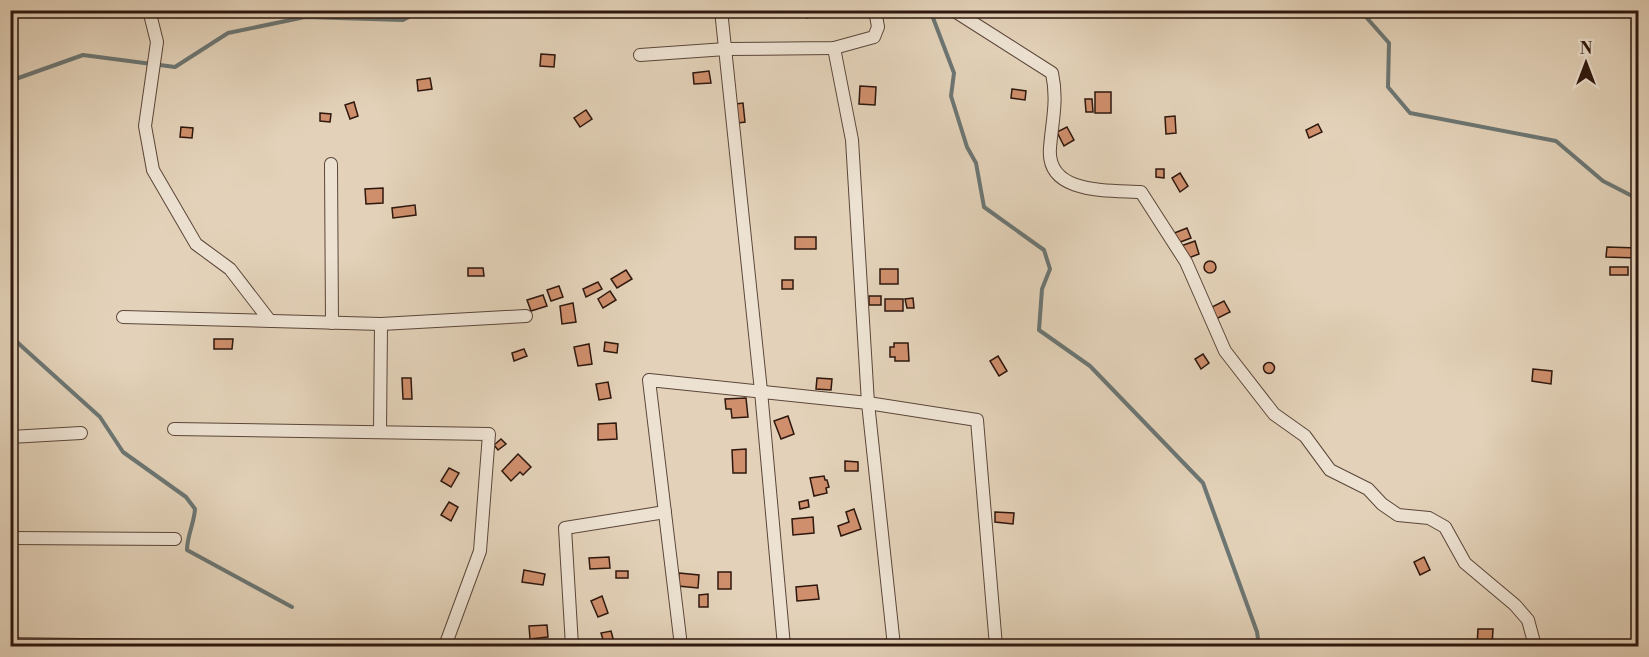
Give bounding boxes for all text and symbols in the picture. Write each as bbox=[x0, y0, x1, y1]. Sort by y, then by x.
north arrow bbox=[1556, 33, 1616, 93]
text: N bbox=[1580, 39, 1593, 59]

